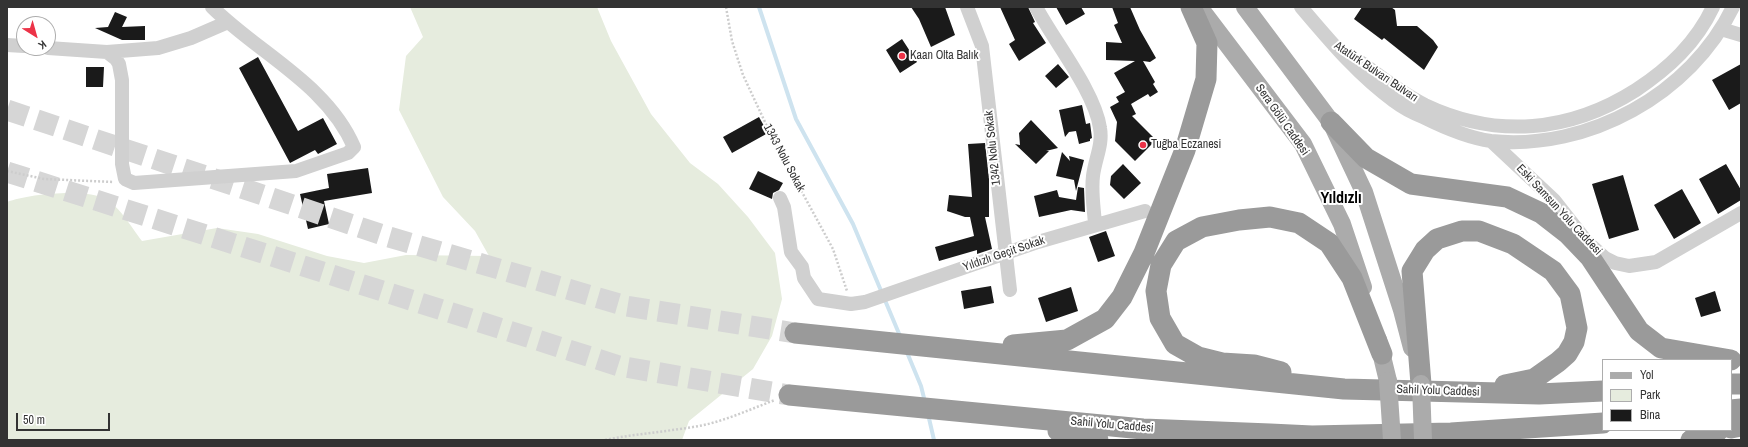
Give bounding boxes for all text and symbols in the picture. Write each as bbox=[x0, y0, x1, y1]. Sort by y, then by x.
north arrow bbox=[16, 16, 56, 56]
text: K bbox=[36, 37, 49, 52]
street label: Atatürk Bulvarı Bulvarı bbox=[1331, 39, 1421, 105]
place label: Kaan Olta Balık bbox=[910, 49, 978, 63]
marker: Kaan Olta Balık bbox=[897, 51, 907, 61]
street label: Sera Gölü Caddesi bbox=[1252, 82, 1312, 158]
street label: 1342 Nolu Sokak bbox=[982, 110, 1004, 186]
street label: 1343 Nolu Sokak bbox=[760, 122, 808, 194]
place label: Tuğba Eczanesi bbox=[1151, 138, 1221, 152]
marker: Tuğba Eczanesi bbox=[1138, 140, 1148, 150]
street label: Eski Samsun Yolu Caddesi bbox=[1513, 162, 1605, 258]
district label: Yıldızlı bbox=[1320, 189, 1362, 209]
street label: Yıldızlı Geçit Sokak bbox=[961, 233, 1047, 275]
legend bbox=[1602, 359, 1732, 431]
text: Yol bbox=[1640, 367, 1653, 383]
street label: Sahil Yolu Caddesi bbox=[1396, 382, 1480, 400]
text: Park bbox=[1640, 387, 1660, 403]
scale bar bbox=[18, 405, 112, 431]
text: Bina bbox=[1640, 407, 1660, 423]
text: 50 m bbox=[23, 412, 45, 428]
street label: Sahil Yolu Caddesi bbox=[1070, 414, 1154, 436]

